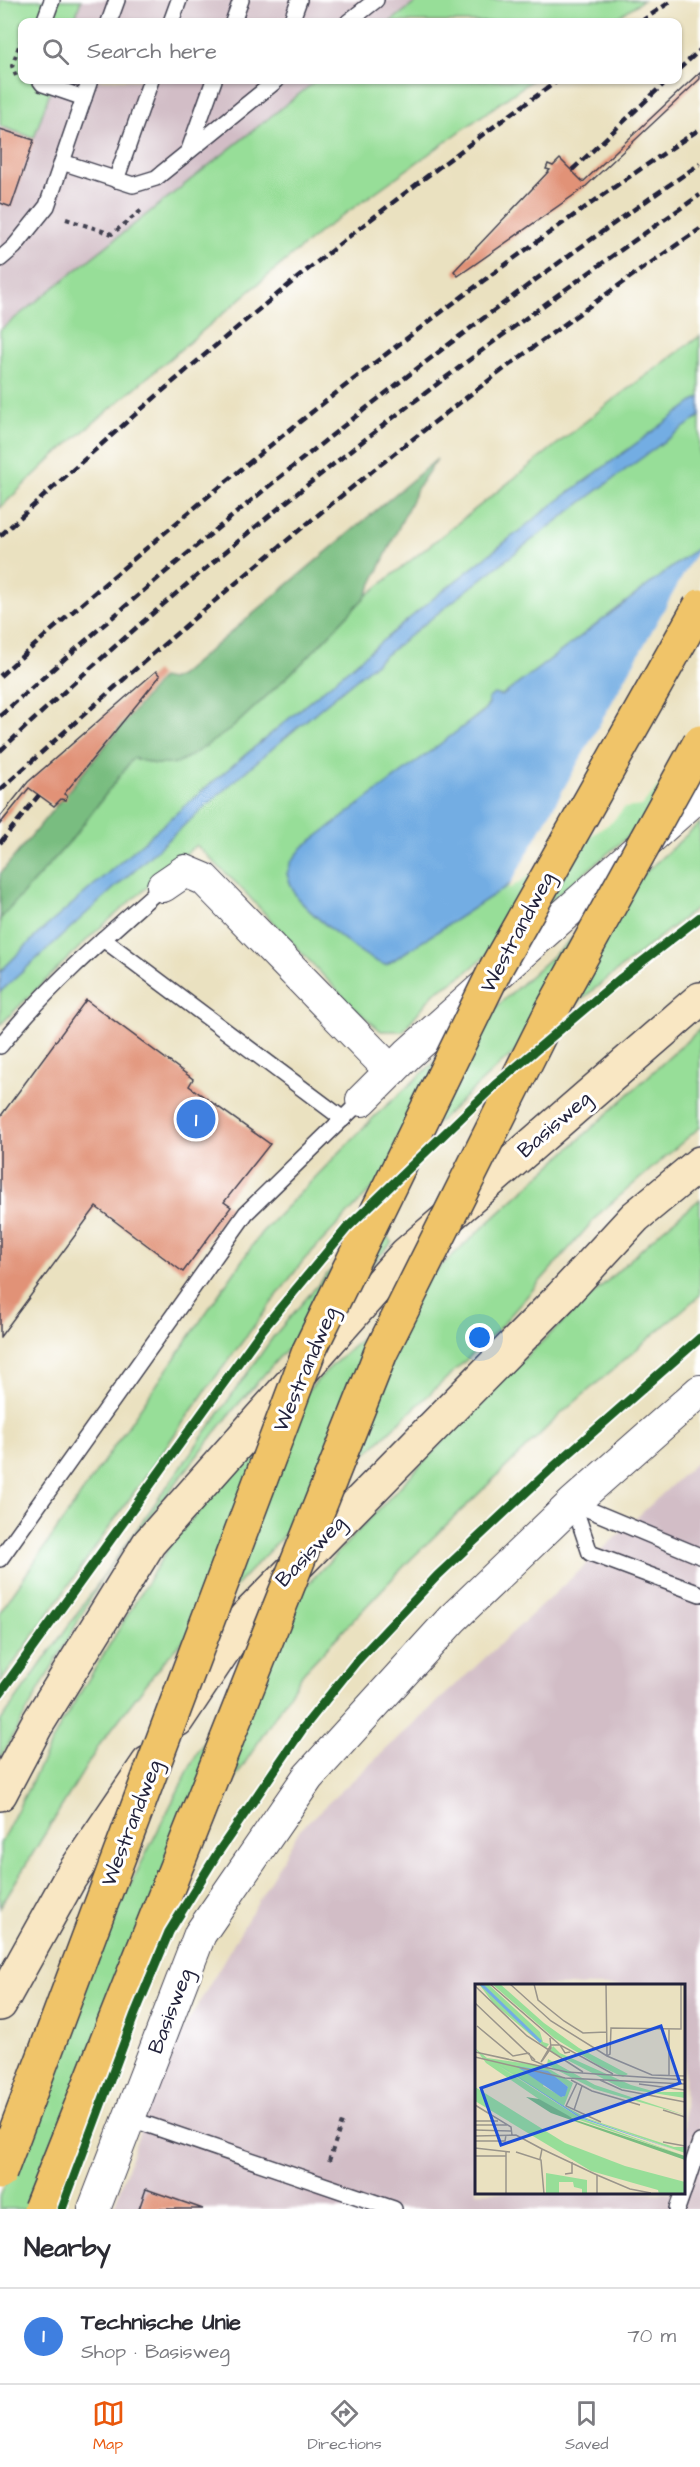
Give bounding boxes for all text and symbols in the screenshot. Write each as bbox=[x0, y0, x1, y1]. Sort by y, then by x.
search box bbox=[18, 18, 682, 84]
icon: search bbox=[39, 35, 72, 68]
text: Search here bbox=[87, 36, 217, 67]
street label: Westrandweg bbox=[473, 867, 563, 999]
street label: Basisweg bbox=[511, 1084, 599, 1166]
pin: 1 bbox=[176, 1096, 216, 1142]
street label: Westrandweg bbox=[266, 1302, 347, 1437]
your location bbox=[465, 1323, 494, 1352]
street label: Basisweg bbox=[269, 1509, 353, 1595]
street label: Westrandweg bbox=[94, 1756, 171, 1891]
street label: Basisweg bbox=[141, 1964, 202, 2059]
inset map bbox=[475, 1984, 685, 2194]
text: Nearby bbox=[24, 2230, 111, 2266]
text: Technische Unie bbox=[81, 2307, 241, 2338]
text: 1 bbox=[42, 2322, 45, 2350]
text: 70 m bbox=[628, 2322, 676, 2350]
text: Shop · Basisweg bbox=[81, 2338, 230, 2366]
tab: Map bbox=[92, 2397, 125, 2455]
tab: Directions bbox=[308, 2397, 382, 2455]
tab: Saved bbox=[565, 2397, 608, 2455]

